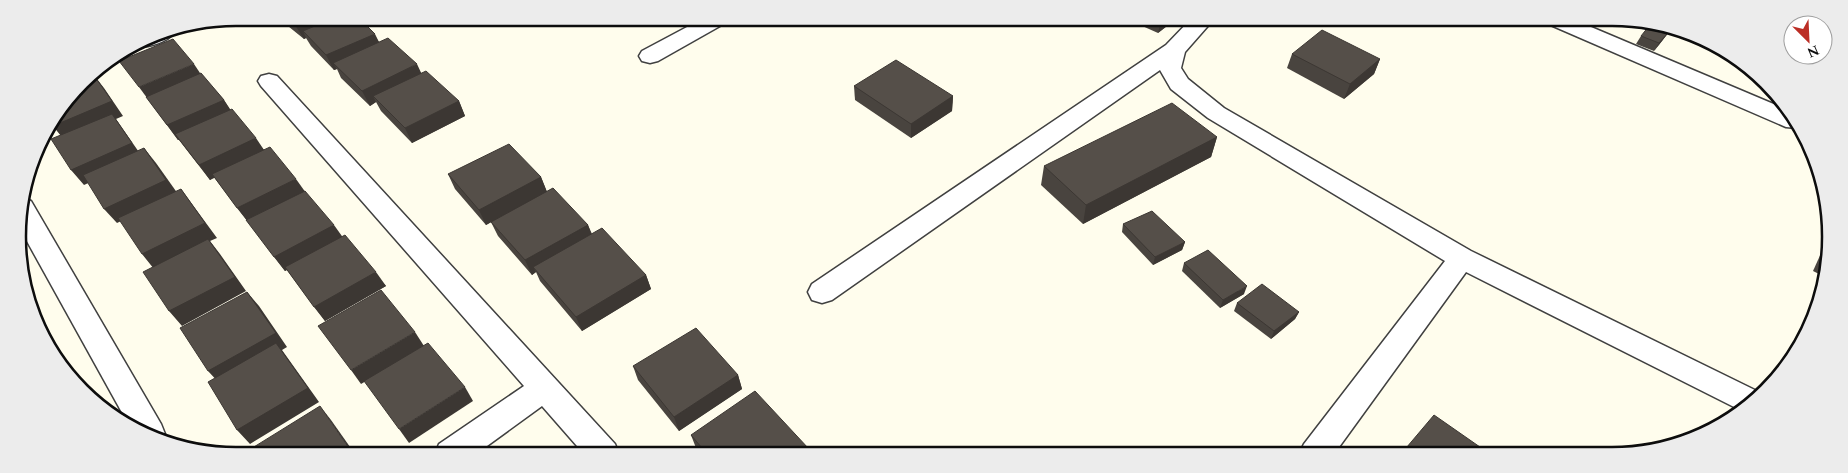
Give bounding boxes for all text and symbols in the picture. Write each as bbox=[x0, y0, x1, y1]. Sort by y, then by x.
north arrow bbox=[1783, 15, 1833, 65]
text: N bbox=[1804, 40, 1823, 63]

